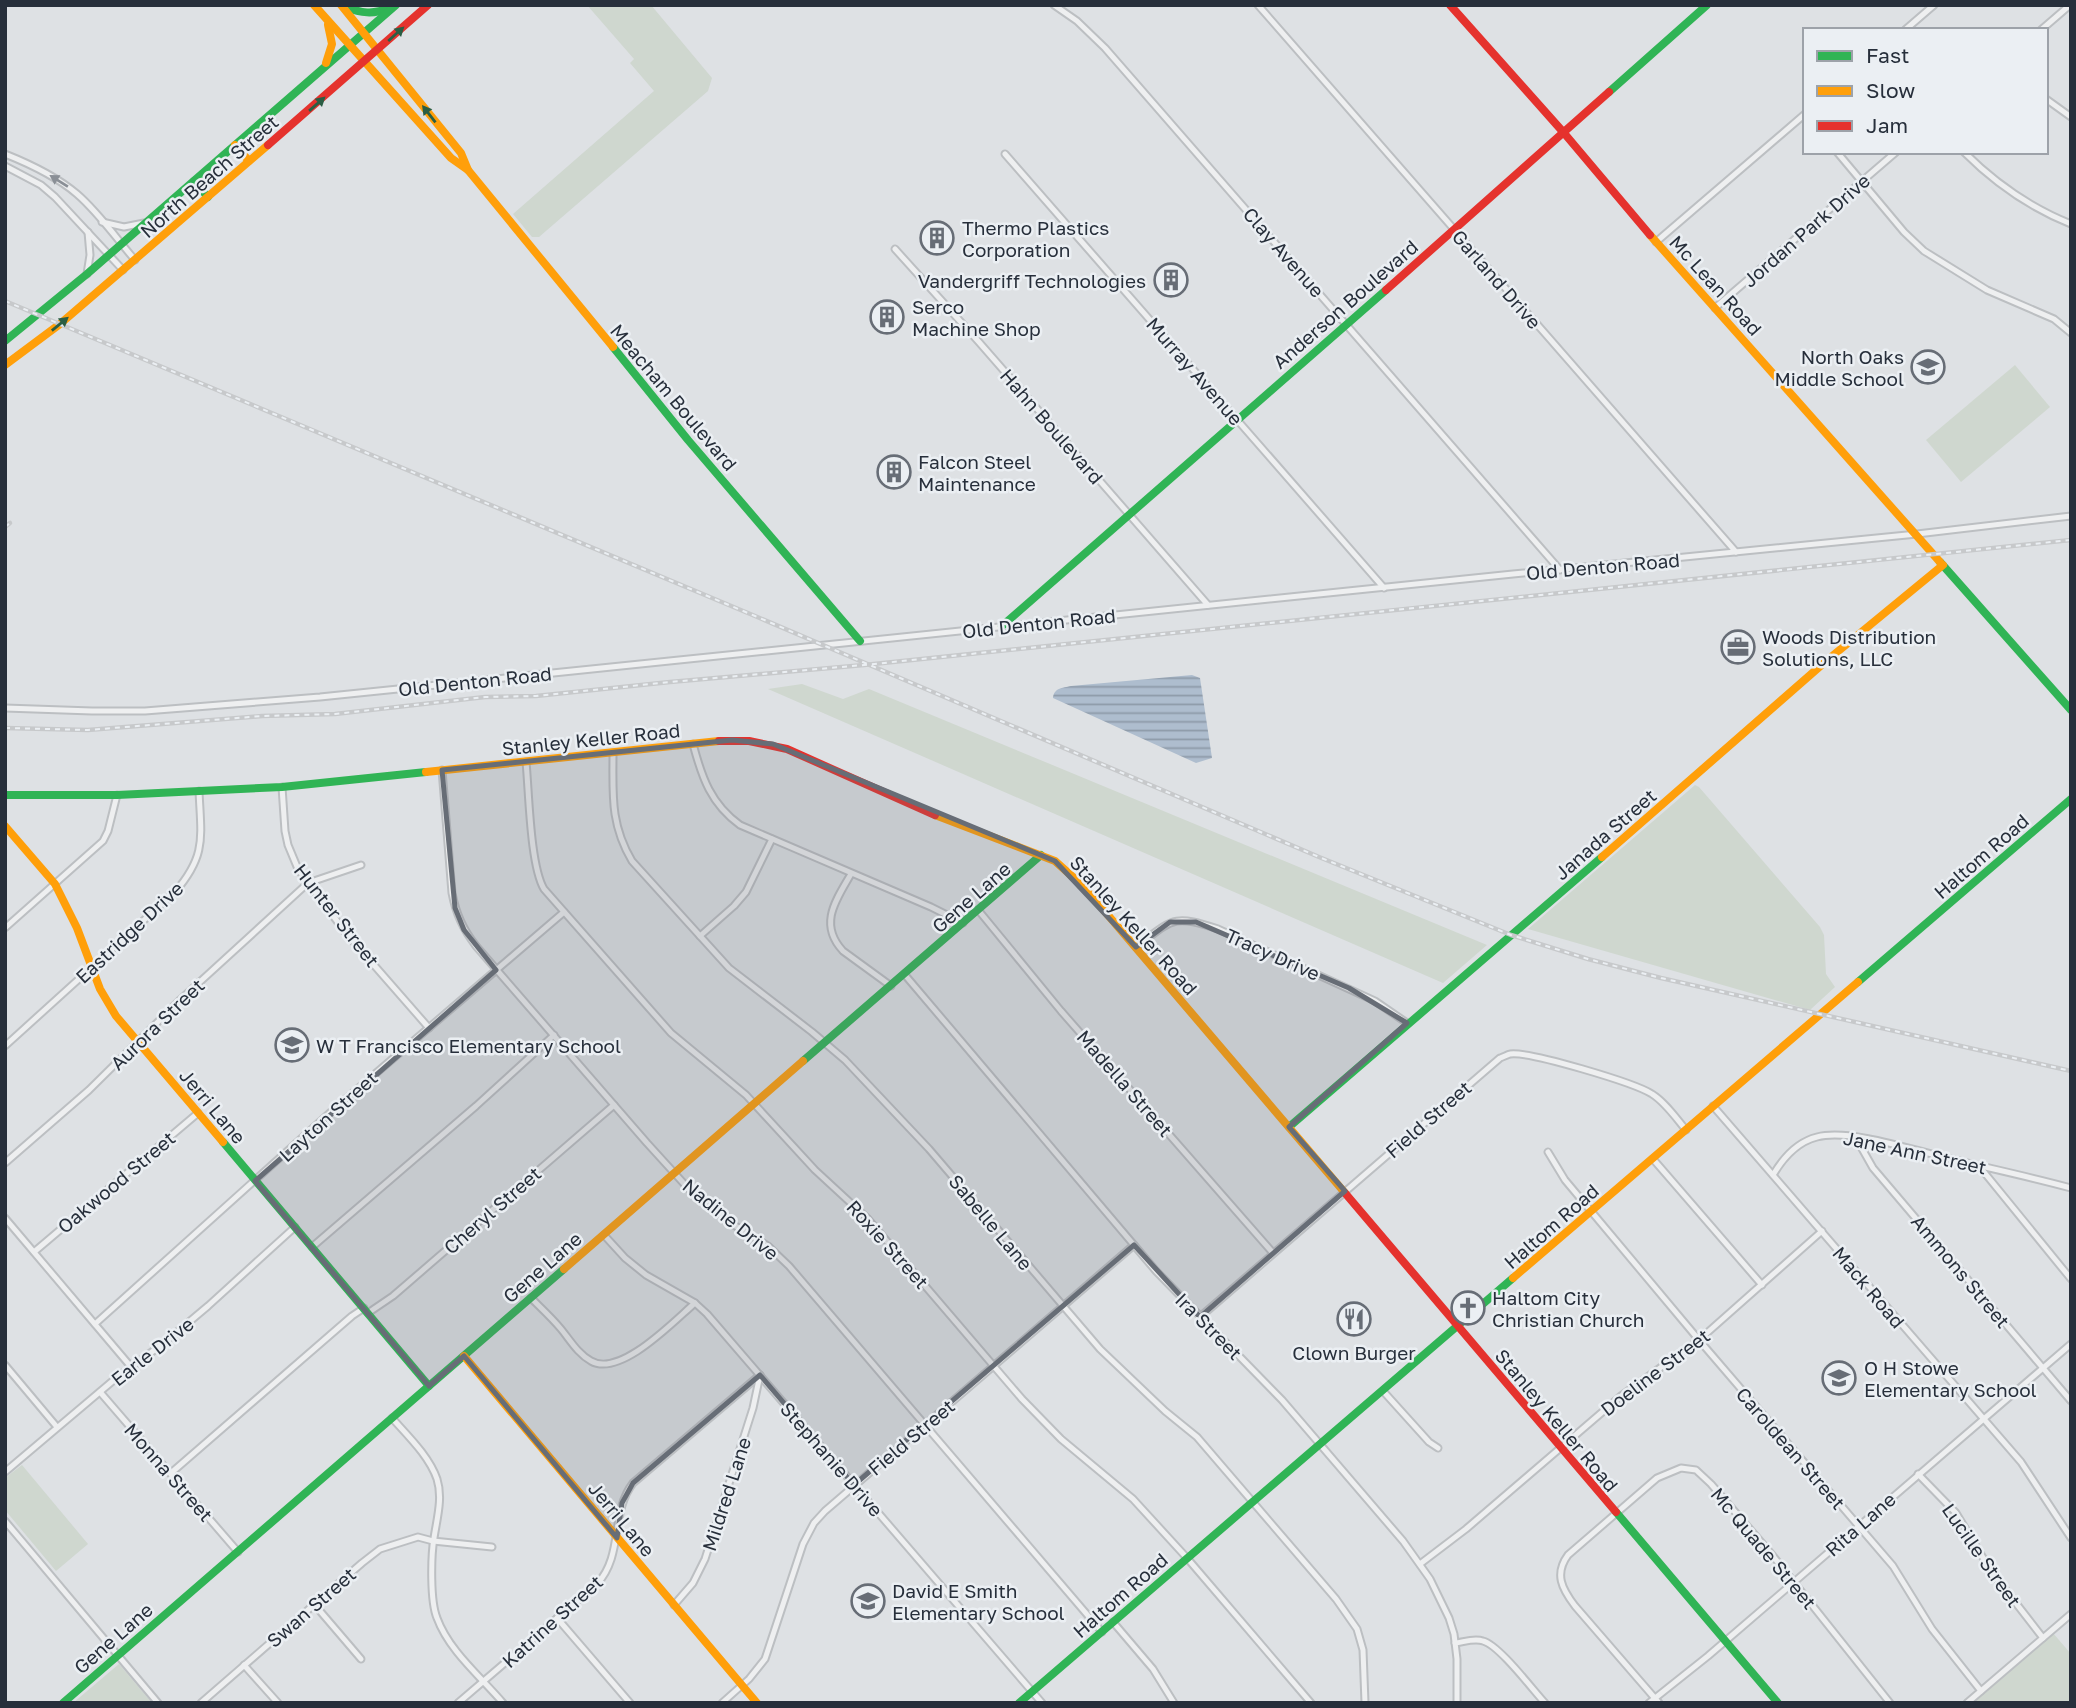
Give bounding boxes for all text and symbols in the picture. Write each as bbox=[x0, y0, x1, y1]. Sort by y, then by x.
one-way arrow bbox=[387, 26, 405, 42]
legend bbox=[1803, 28, 2048, 154]
text: Fast bbox=[1866, 42, 1909, 68]
text: Slow bbox=[1866, 77, 1915, 103]
one-way arrow bbox=[308, 97, 325, 112]
one-way arrow bbox=[422, 105, 437, 123]
street label: North Beach Street bbox=[135, 110, 283, 242]
text: Jam bbox=[1866, 112, 1908, 138]
street label: Jordan Park Drive bbox=[1738, 169, 1874, 291]
one-way arrow bbox=[49, 175, 68, 188]
street label: Clay Avenue bbox=[1239, 202, 1329, 302]
place label: Thermo Plastics Corporation bbox=[962, 216, 1109, 261]
building icon: Thermo Plastics Corporation bbox=[918, 219, 956, 257]
street label: Garland Drive bbox=[1448, 225, 1546, 333]
street label: Mc Lean Road bbox=[1665, 230, 1767, 340]
street label: Anderson Boulevard bbox=[1268, 235, 1422, 373]
building icon: Vandergriff Technologies bbox=[1152, 261, 1190, 299]
place label: Vandergriff Technologies bbox=[918, 269, 1146, 292]
place label: Serco Machine Shop bbox=[912, 295, 1041, 340]
building icon: Serco Machine Shop bbox=[868, 298, 906, 336]
street label: Murray Avenue bbox=[1142, 312, 1248, 430]
one-way arrow bbox=[50, 316, 68, 331]
street label: Meacham Boulevard bbox=[606, 319, 742, 475]
place label: North Oaks Middle School bbox=[1774, 345, 1904, 390]
school or university icon: North Oaks Middle School bbox=[1909, 348, 1947, 386]
street label: Hahn Boulevard bbox=[996, 364, 1108, 488]
place label: Falcon Steel Maintenance bbox=[918, 450, 1036, 495]
building icon: Falcon Steel Maintenance bbox=[875, 453, 913, 491]
street label: Old Denton Road bbox=[1525, 548, 1681, 584]
street label: Old Denton Road bbox=[961, 604, 1117, 642]
place label: Woods Distribution Solutions, LLC bbox=[1762, 625, 1936, 670]
office icon: Woods Distribution Solutions, LLC bbox=[1719, 628, 1757, 666]
street label: Old Denton Road bbox=[397, 662, 553, 700]
street label: Stanley Keller Road bbox=[501, 718, 681, 760]
street label: Janada Street bbox=[1549, 784, 1661, 884]
street label: Haltom Road bbox=[1929, 809, 2033, 903]
street label: Stanley Keller Road bbox=[1066, 851, 1202, 999]
street label: Gene Lane bbox=[927, 857, 1015, 937]
street label: Hunter Street bbox=[290, 859, 384, 971]
street label: Eastridge Drive bbox=[70, 876, 188, 988]
street label: Tracy Drive bbox=[1222, 923, 1324, 985]
street label: Aurora Street bbox=[105, 974, 209, 1074]
street label: Madella Street bbox=[1072, 1025, 1178, 1141]
school or university icon: W T Francisco Elementary School bbox=[273, 1026, 311, 1064]
place label: W T Francisco Elementary School bbox=[316, 1034, 621, 1057]
street label: Jerri Lane bbox=[175, 1064, 251, 1148]
street label: Layton Street bbox=[274, 1066, 382, 1166]
street label: Field Street bbox=[1380, 1076, 1476, 1162]
street label: Oakwood Street bbox=[53, 1126, 179, 1238]
street label: Jane Ann Street bbox=[1841, 1126, 1989, 1178]
street label: Cheryl Street bbox=[439, 1162, 545, 1258]
street label: Sabelle Lane bbox=[944, 1169, 1038, 1275]
street label: Nadine Drive bbox=[678, 1173, 784, 1265]
street label: Haltom Road bbox=[1499, 1179, 1603, 1273]
street label: Roxie Street bbox=[842, 1195, 934, 1293]
street label: Ammons Street bbox=[1907, 1210, 2015, 1332]
street label: Gene Lane bbox=[498, 1227, 586, 1307]
street label: Mack Road bbox=[1828, 1242, 1910, 1332]
place label: Haltom City Christian Church bbox=[1492, 1286, 1644, 1331]
street label: Ira Street bbox=[1171, 1288, 1247, 1364]
church icon: Haltom City Christian Church bbox=[1449, 1289, 1487, 1327]
restaurant icon: Clown Burger bbox=[1335, 1300, 1373, 1338]
street label: Earle Drive bbox=[106, 1312, 198, 1390]
street label: Doeline Street bbox=[1596, 1324, 1714, 1420]
place label: Clown Burger bbox=[1292, 1341, 1416, 1364]
street label: Stanley Keller Road bbox=[1491, 1344, 1623, 1496]
place label: O H Stowe Elementary School bbox=[1864, 1356, 2037, 1401]
school or university icon: O H Stowe Elementary School bbox=[1820, 1359, 1858, 1397]
street label: Caroldean Street bbox=[1732, 1382, 1850, 1514]
street label: Field Street bbox=[863, 1394, 959, 1480]
street label: Stephanie Drive bbox=[776, 1397, 888, 1521]
street label: Monna Street bbox=[120, 1418, 218, 1526]
street label: Mildred Lane bbox=[697, 1434, 755, 1554]
street label: Jerri Lane bbox=[584, 1477, 660, 1561]
street label: Mc Quade Street bbox=[1707, 1483, 1821, 1613]
street label: Rita Lane bbox=[1820, 1487, 1900, 1561]
street label: Lucille Street bbox=[1938, 1499, 2026, 1611]
street label: Haltom Road bbox=[1068, 1548, 1172, 1642]
street label: Swan Street bbox=[262, 1562, 360, 1652]
street label: Katrine Street bbox=[497, 1570, 607, 1672]
place label: David E Smith Elementary School bbox=[892, 1579, 1065, 1624]
school or university icon: David E Smith Elementary School bbox=[849, 1582, 887, 1620]
street label: Gene Lane bbox=[69, 1598, 157, 1678]

